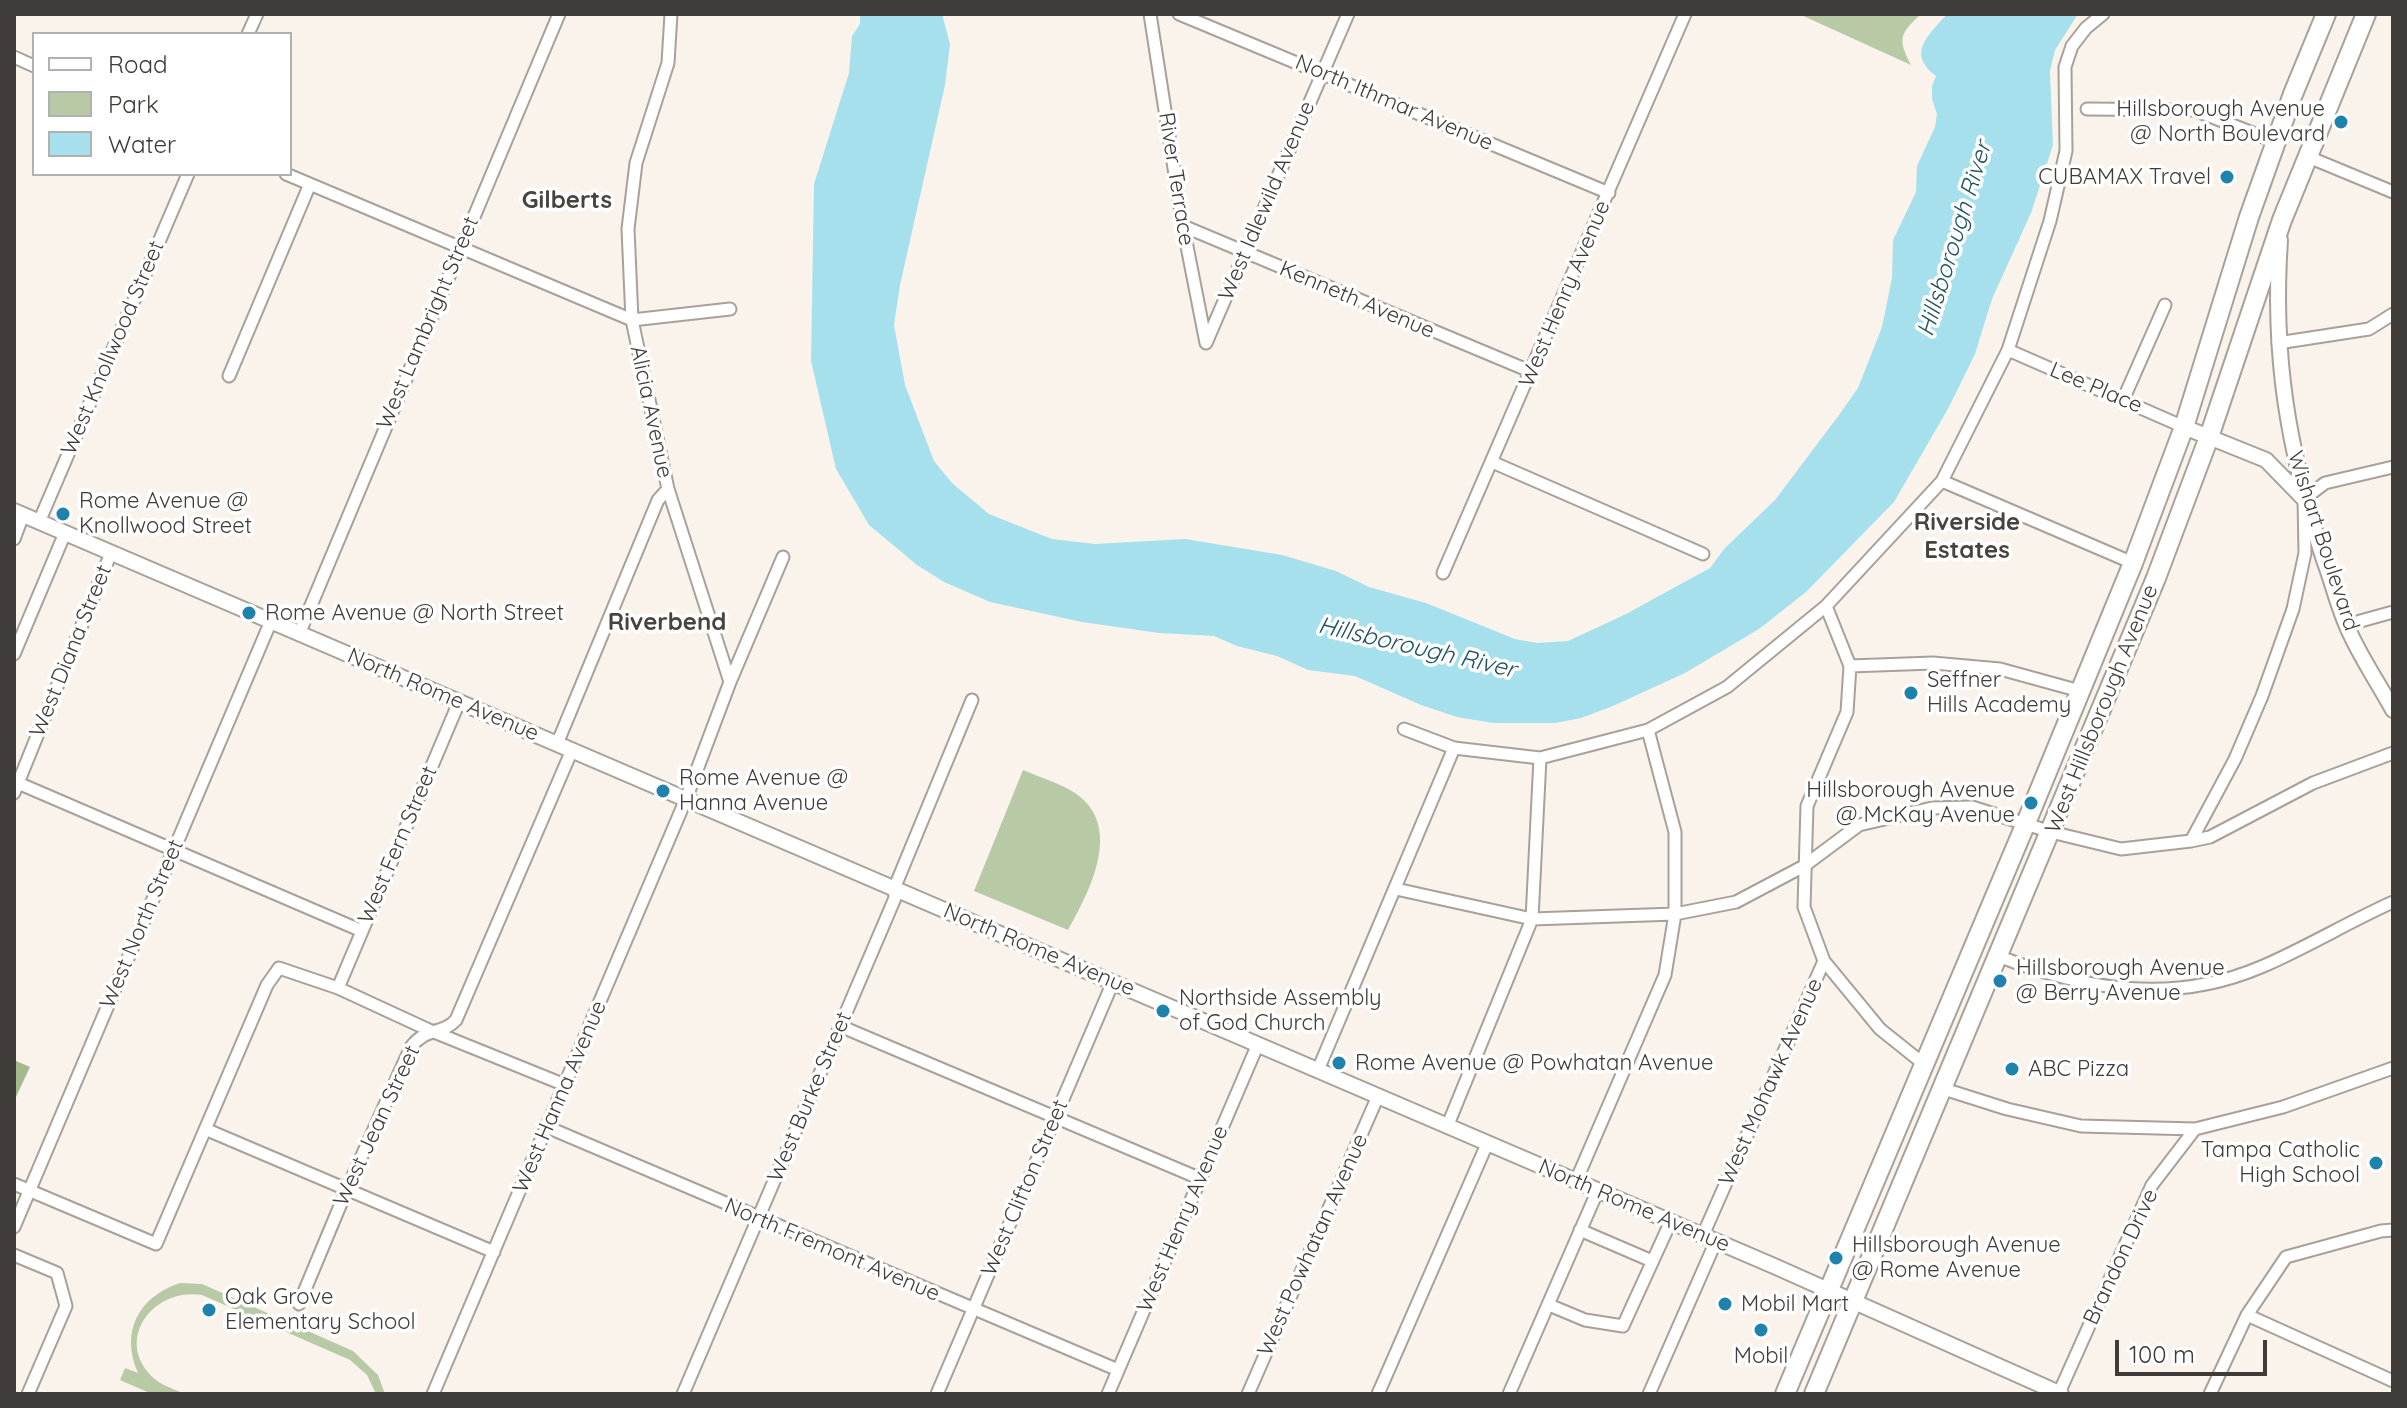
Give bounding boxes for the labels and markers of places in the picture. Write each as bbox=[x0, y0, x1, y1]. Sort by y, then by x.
place label: Hillsborough Avenue @ North Boulevard bbox=[2116, 96, 2325, 148]
marker: Hillsborough Avenue @ North Boulevard bbox=[2332, 113, 2350, 131]
place label: CUBAMAX Travel bbox=[2038, 164, 2211, 190]
marker: CUBAMAX Travel bbox=[2218, 168, 2236, 186]
place label: Rome Avenue @ Knollwood Street bbox=[79, 488, 252, 540]
marker: Rome Avenue @ Knollwood Street bbox=[54, 505, 72, 523]
place label: Rome Avenue @ North Street bbox=[265, 600, 564, 626]
marker: Rome Avenue @ North Street bbox=[240, 604, 258, 622]
place label: Seffner Hills Academy bbox=[1927, 667, 2071, 718]
marker: Seffner Hills Academy bbox=[1902, 684, 1920, 702]
place label: Rome Avenue @ Hanna Avenue bbox=[679, 765, 848, 816]
place label: Hillsborough Avenue @ McKay Avenue bbox=[1806, 777, 2015, 828]
marker: Rome Avenue @ Hanna Avenue bbox=[654, 782, 672, 800]
marker: Hillsborough Avenue @ McKay Avenue bbox=[2022, 794, 2040, 812]
place label: Hillsborough Avenue @ Berry Avenue bbox=[2016, 955, 2225, 1006]
marker: Hillsborough Avenue @ Berry Avenue bbox=[1991, 972, 2009, 990]
place label: Northside Assembly of God Church bbox=[1179, 985, 1381, 1036]
marker: Northside Assembly of God Church bbox=[1154, 1002, 1172, 1020]
place label: Rome Avenue @ Powhatan Avenue bbox=[1355, 1050, 1713, 1076]
marker: Rome Avenue @ Powhatan Avenue bbox=[1330, 1054, 1348, 1072]
place label: ABC Pizza bbox=[2028, 1056, 2129, 1082]
marker: ABC Pizza bbox=[2003, 1060, 2021, 1078]
place label: Tampa Catholic High School bbox=[2201, 1137, 2360, 1188]
marker: Tampa Catholic High School bbox=[2367, 1154, 2385, 1172]
place label: Hillsborough Avenue @ Rome Avenue bbox=[1852, 1232, 2061, 1284]
marker: Hillsborough Avenue @ Rome Avenue bbox=[1827, 1249, 1845, 1267]
place label: Oak Grove Elementary School bbox=[225, 1284, 416, 1336]
place label: Mobil Mart bbox=[1741, 1291, 1849, 1317]
marker: Mobil Mart bbox=[1716, 1295, 1734, 1313]
marker: Oak Grove Elementary School bbox=[200, 1301, 218, 1319]
marker: Mobil bbox=[1752, 1321, 1770, 1339]
place label: Mobil bbox=[1734, 1343, 1788, 1369]

